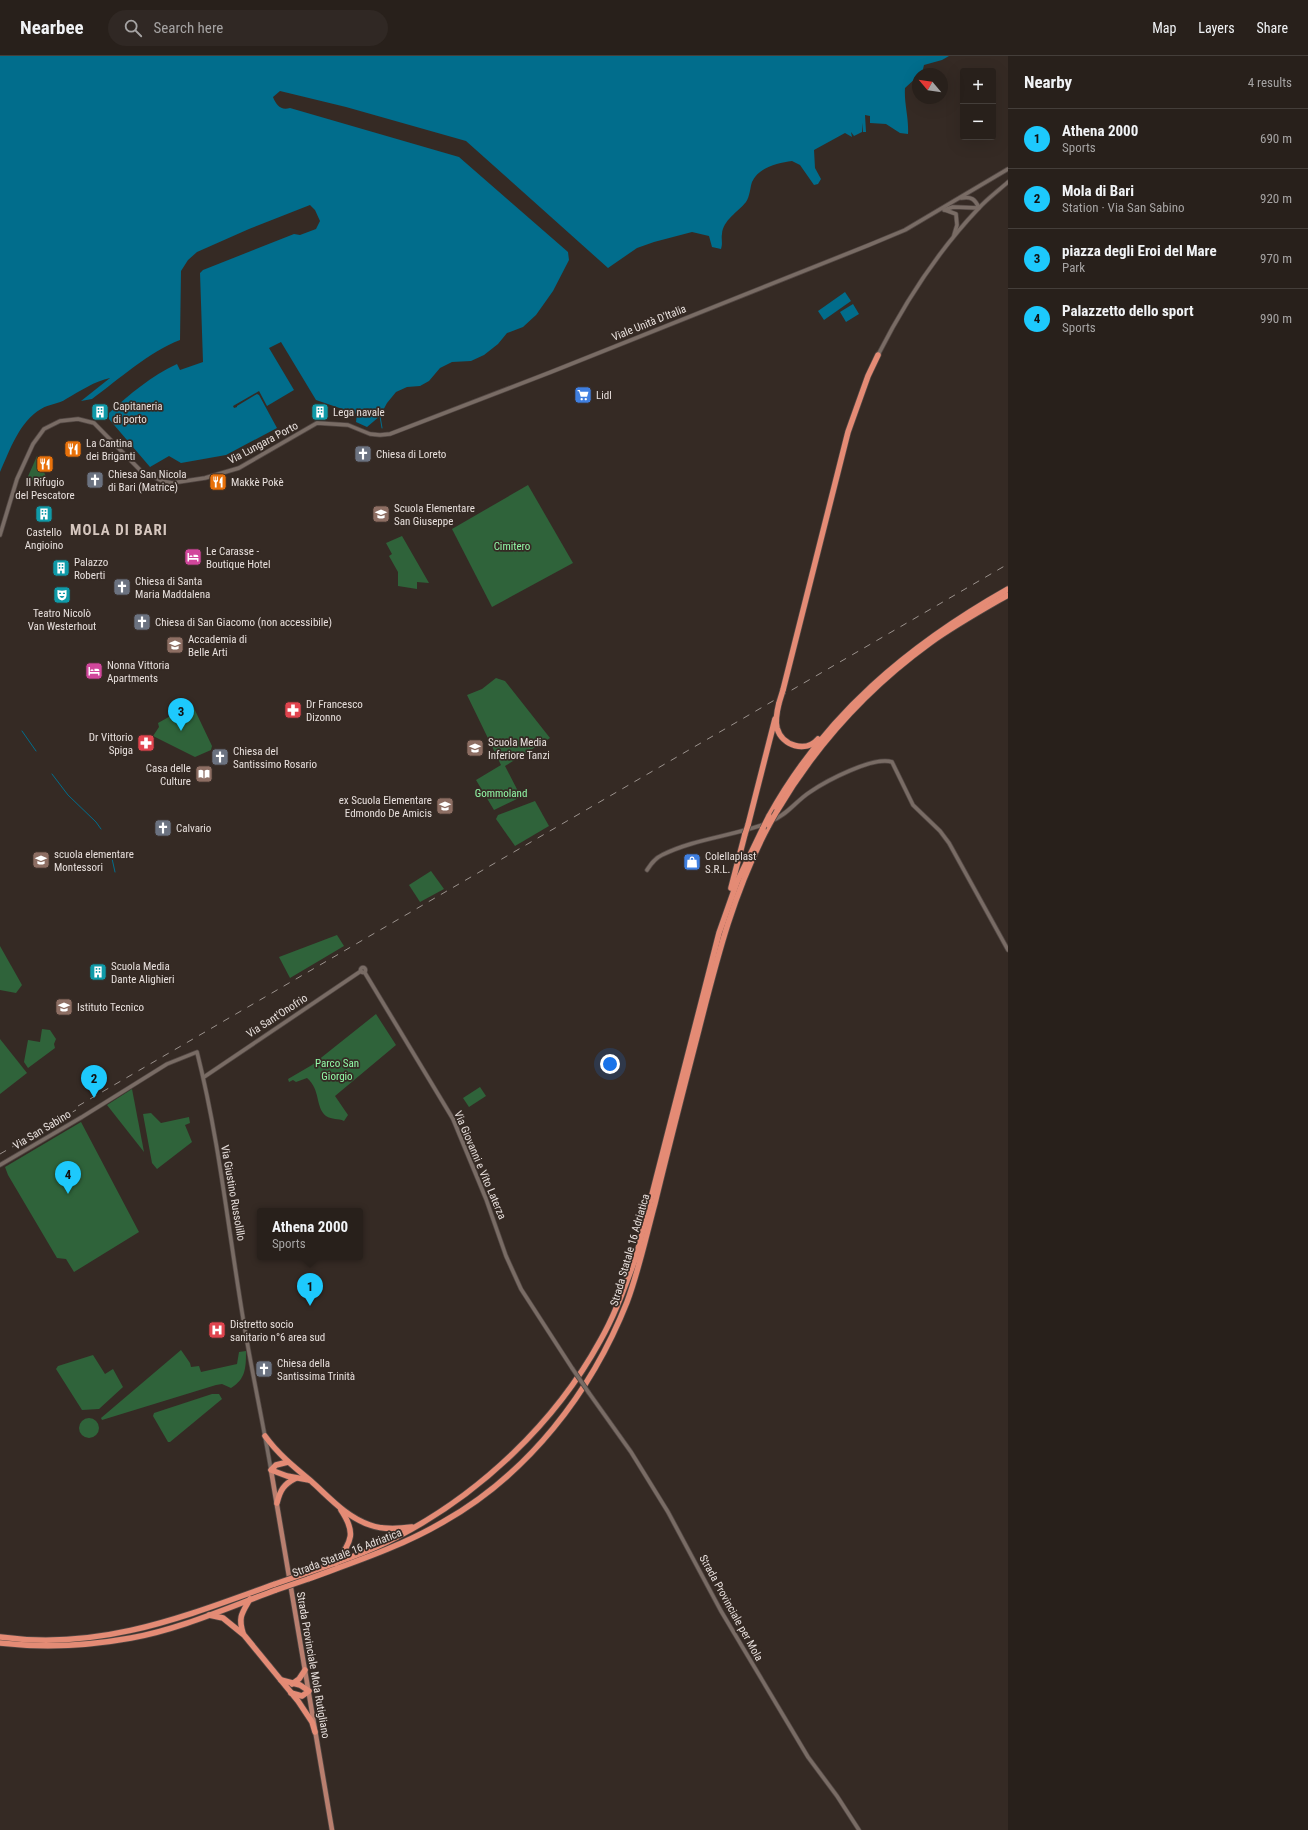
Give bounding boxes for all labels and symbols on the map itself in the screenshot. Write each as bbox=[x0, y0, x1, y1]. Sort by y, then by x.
north arrow bbox=[912, 68, 948, 104]
street label: Viale Unità D'Italia bbox=[610, 302, 688, 344]
supermarket icon: Lidl bbox=[573, 385, 593, 405]
place label: Lidl bbox=[596, 389, 612, 402]
place label: Capitaneria di porto bbox=[113, 400, 163, 426]
building icon: Capitaneria di porto bbox=[90, 402, 110, 422]
building icon: Lega navale bbox=[310, 402, 330, 422]
place label: Lega navale bbox=[333, 406, 385, 419]
street label: Via Lungara Porto bbox=[226, 419, 301, 467]
place label: La Cantina dei Briganti bbox=[86, 437, 135, 463]
restaurant icon: La Cantina dei Briganti bbox=[63, 439, 83, 459]
church icon: Chiesa di Loreto bbox=[353, 444, 373, 464]
place label: Chiesa di Loreto bbox=[376, 448, 447, 461]
restaurant icon: Il Rifugio del Pescatore bbox=[35, 454, 55, 474]
place label: Chiesa San Nicola di Bari (Matrice) bbox=[108, 468, 187, 494]
church icon: Chiesa San Nicola di Bari (Matrice) bbox=[85, 470, 105, 490]
restaurant icon: Makkè Pokè bbox=[208, 472, 228, 492]
place label: Il Rifugio del Pescatore bbox=[15, 476, 75, 502]
place label: Makkè Pokè bbox=[231, 476, 284, 489]
place label: Scuola Elementare San Giuseppe bbox=[394, 502, 475, 528]
building icon: Castello Angioino bbox=[34, 504, 54, 524]
school or university icon: Scuola Elementare San Giuseppe bbox=[371, 504, 391, 524]
district label: MOLA DI BARI bbox=[70, 521, 168, 539]
place label: Castello Angioino bbox=[25, 526, 64, 552]
park label: Cimitero bbox=[494, 540, 531, 553]
place label: Le Carasse - Boutique Hotel bbox=[206, 545, 270, 571]
hotel icon: Le Carasse - Boutique Hotel bbox=[183, 547, 203, 567]
place label: Palazzo Roberti bbox=[74, 556, 109, 582]
building icon: Palazzo Roberti bbox=[51, 558, 71, 578]
place label: Chiesa di Santa Maria Maddalena bbox=[135, 575, 210, 601]
church icon: Chiesa di Santa Maria Maddalena bbox=[112, 577, 132, 597]
theatre icon: Teatro Nicolò Van Westerhout bbox=[52, 585, 72, 605]
place label: Teatro Nicolò Van Westerhout bbox=[28, 607, 96, 633]
church icon: Chiesa di San Giacomo (non accessibile) bbox=[132, 612, 152, 632]
place label: Chiesa di San Giacomo (non accessibile) bbox=[155, 616, 332, 629]
place label: Accademia di Belle Arti bbox=[188, 633, 247, 659]
school or university icon: Accademia di Belle Arti bbox=[165, 635, 185, 655]
place label: Nonna Vittoria Apartments bbox=[107, 659, 170, 685]
hotel icon: Nonna Vittoria Apartments bbox=[84, 661, 104, 681]
pin: 3 bbox=[168, 698, 194, 731]
place label: Dr Francesco Dizonno bbox=[306, 698, 363, 724]
pharmacy icon: Dr Francesco Dizonno bbox=[283, 700, 303, 720]
place label: Dr Vittorio Spiga bbox=[89, 731, 133, 757]
pharmacy icon: Dr Vittorio Spiga bbox=[136, 733, 156, 753]
place label: Scuola Media Inferiore Tanzi bbox=[488, 736, 550, 762]
school or university icon: Scuola Media Inferiore Tanzi bbox=[465, 738, 485, 758]
place label: Chiesa del Santissimo Rosario bbox=[233, 745, 317, 771]
church icon: Chiesa del Santissimo Rosario bbox=[210, 747, 230, 767]
place label: Casa delle Culture bbox=[146, 762, 191, 788]
library icon: Casa delle Culture bbox=[194, 764, 214, 784]
park label: Gommoland bbox=[475, 787, 527, 800]
place label: ex Scuola Elementare Edmondo De Amicis bbox=[339, 794, 432, 820]
school or university icon: ex Scuola Elementare Edmondo De Amicis bbox=[435, 796, 455, 816]
church icon: Calvario bbox=[153, 818, 173, 838]
place label: Calvario bbox=[176, 822, 212, 835]
place label: scuola elementare Montessori bbox=[54, 848, 134, 874]
school or university icon: scuola elementare Montessori bbox=[31, 850, 51, 870]
place label: Colellaplast S.R.L. bbox=[705, 850, 756, 876]
shop icon: Colellaplast S.R.L. bbox=[682, 852, 702, 872]
place label: Scuola Media Dante Alighieri bbox=[111, 960, 175, 986]
building icon: Scuola Media Dante Alighieri bbox=[88, 962, 108, 982]
street label: Via Sant'Onofrio bbox=[244, 991, 310, 1041]
school or university icon: Istituto Tecnico bbox=[54, 997, 74, 1017]
place label: Istituto Tecnico bbox=[77, 1001, 144, 1014]
your location bbox=[600, 1054, 620, 1074]
park label: Parco San Giorgio bbox=[315, 1057, 359, 1083]
pin: 2 bbox=[81, 1065, 107, 1098]
street label: Via San Sabino bbox=[11, 1107, 74, 1152]
street label: Via Giovanni e Vito Laterza bbox=[451, 1109, 509, 1221]
street label: Via Giustino Russolillo bbox=[218, 1144, 248, 1243]
pin: 4 bbox=[55, 1161, 81, 1194]
street label: Strada Statale 16 Adriatica bbox=[608, 1192, 652, 1308]
pin: 1 bbox=[297, 1273, 323, 1306]
place label: Distretto socio sanitario n°6 area sud bbox=[230, 1318, 325, 1344]
hospital icon: Distretto socio sanitario n°6 area sud bbox=[207, 1320, 227, 1340]
place label: Chiesa della Santissima Trinità bbox=[277, 1357, 355, 1383]
church icon: Chiesa della Santissima Trinità bbox=[254, 1359, 274, 1379]
street label: Strada Statale 16 Adriatica bbox=[291, 1526, 403, 1580]
street label: Strada Provinciale per Mola bbox=[696, 1553, 766, 1663]
street label: Strada Provinciale Mola Rutigliano bbox=[294, 1591, 332, 1740]

